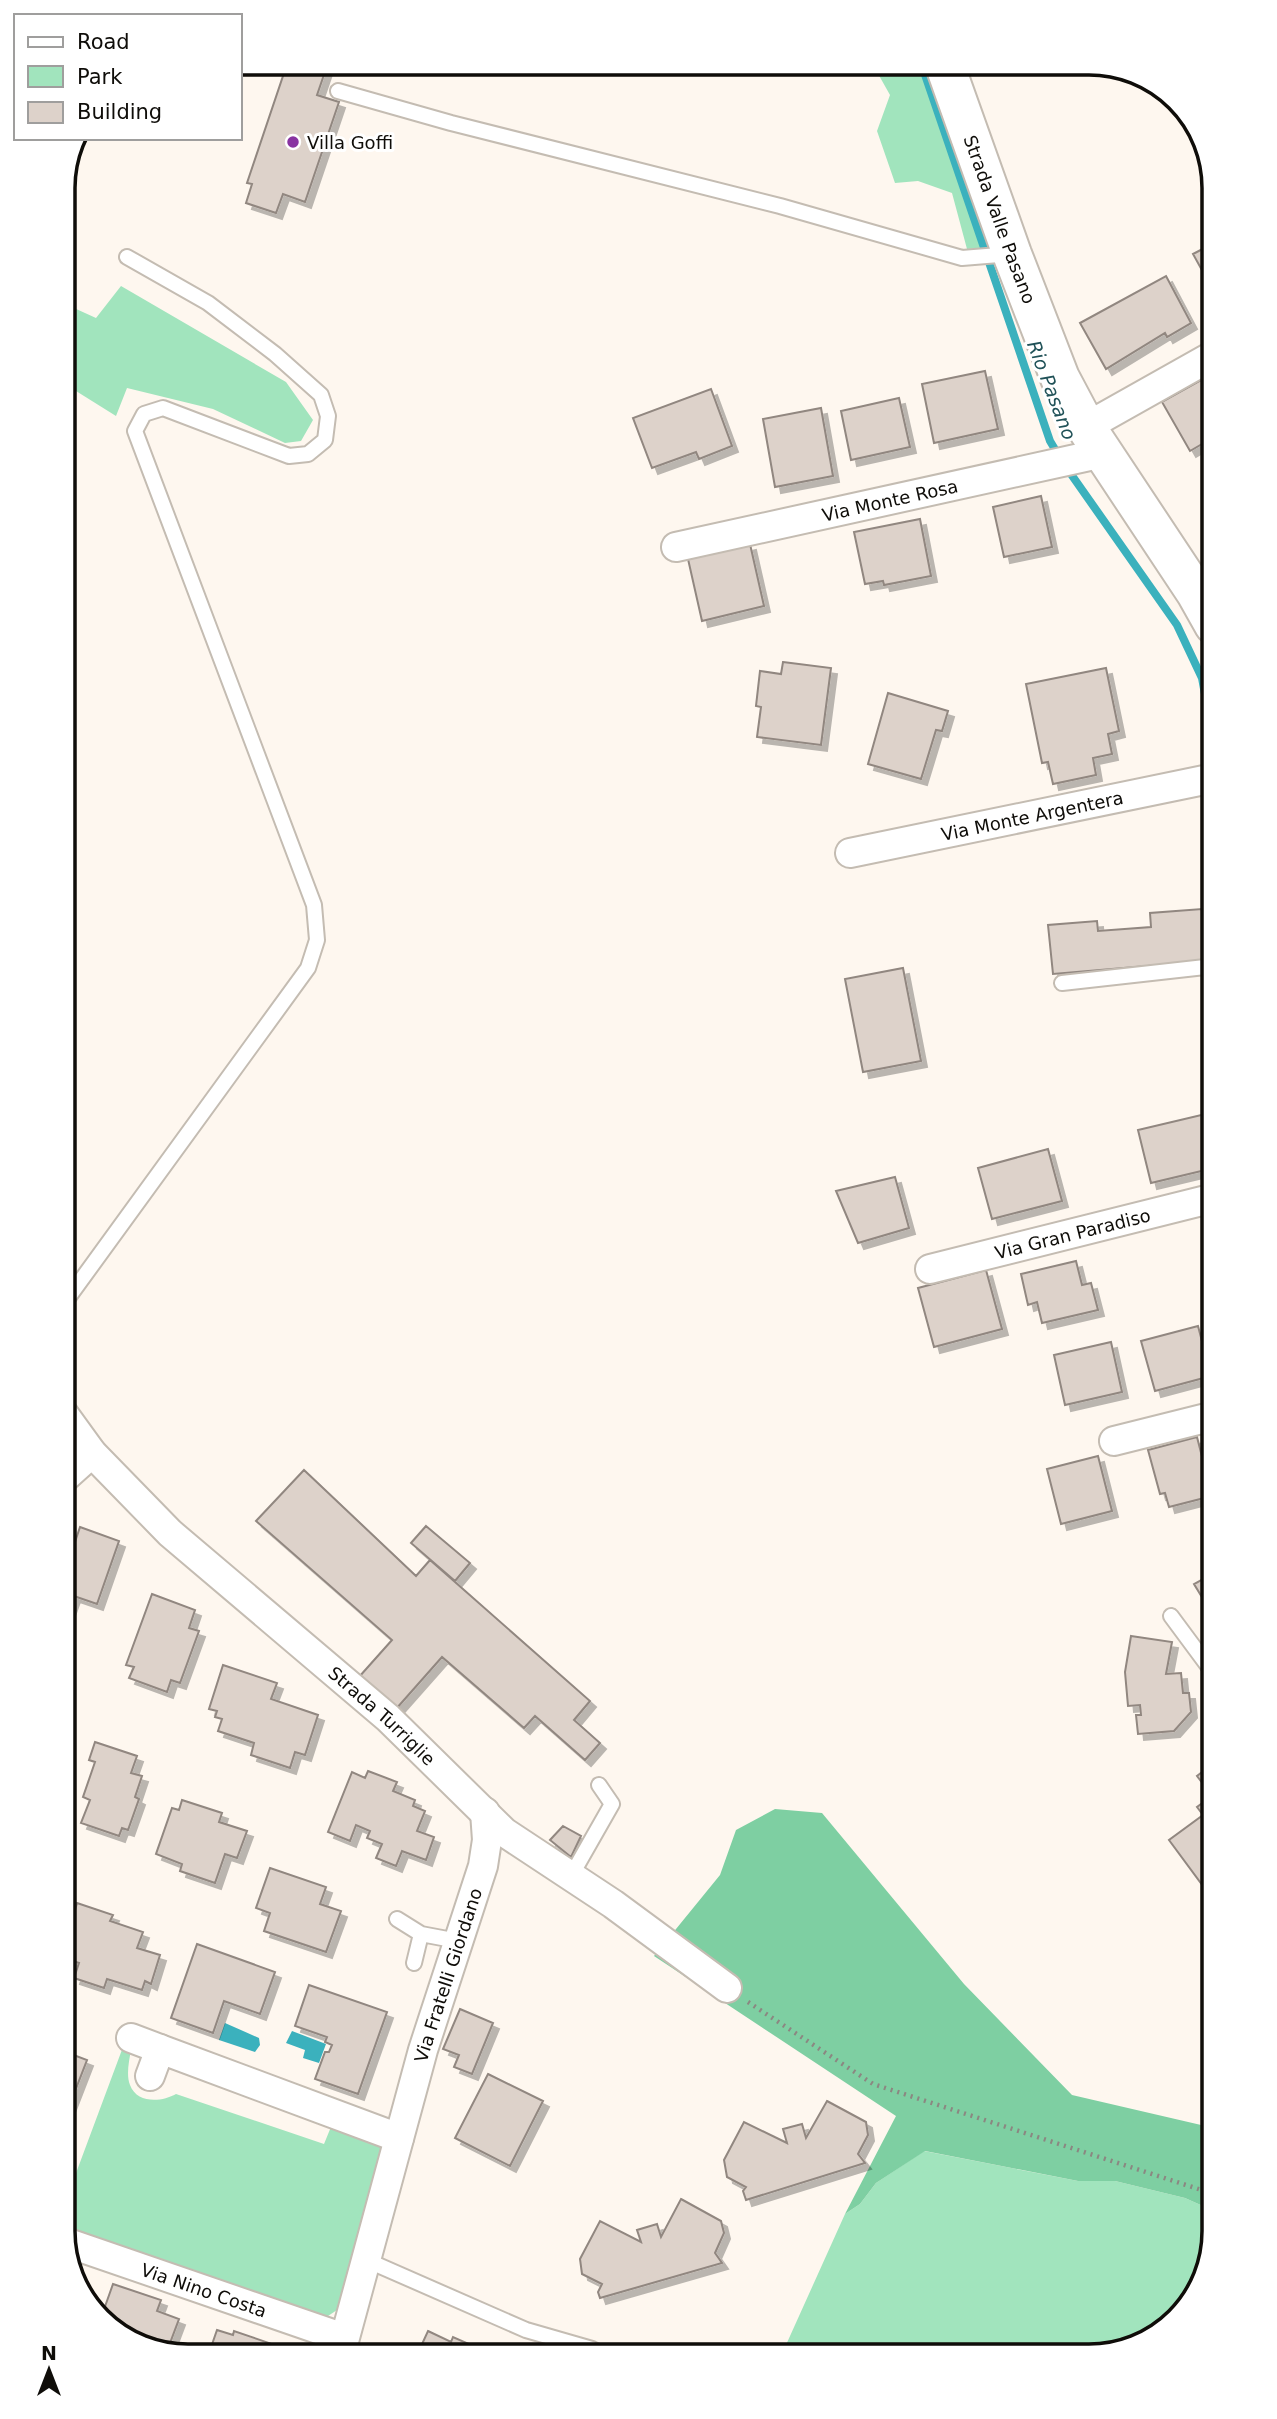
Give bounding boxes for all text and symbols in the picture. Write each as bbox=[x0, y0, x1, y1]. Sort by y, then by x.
legend bbox=[14, 14, 242, 140]
text: Road bbox=[77, 30, 130, 54]
text: Park bbox=[77, 65, 123, 89]
text: Building bbox=[77, 100, 162, 124]
place label: Villa Goffi bbox=[307, 132, 393, 153]
street label: Strada Valle Pasano bbox=[960, 132, 1041, 306]
marker: Villa Goffi bbox=[285, 134, 301, 150]
water label: Rio Pasano bbox=[1023, 337, 1081, 443]
street label: Via Monte Rosa bbox=[820, 475, 960, 525]
street label: Via Monte Argentera bbox=[939, 786, 1125, 844]
street label: Via Gran Paradiso bbox=[993, 1204, 1153, 1263]
street label: Strada Turriglie bbox=[324, 1662, 440, 1769]
street label: Via Fratelli Giordano bbox=[410, 1885, 486, 2064]
street label: Via Nino Costa bbox=[138, 2259, 270, 2321]
north arrow bbox=[14, 2335, 84, 2405]
text: N bbox=[41, 2342, 57, 2364]

